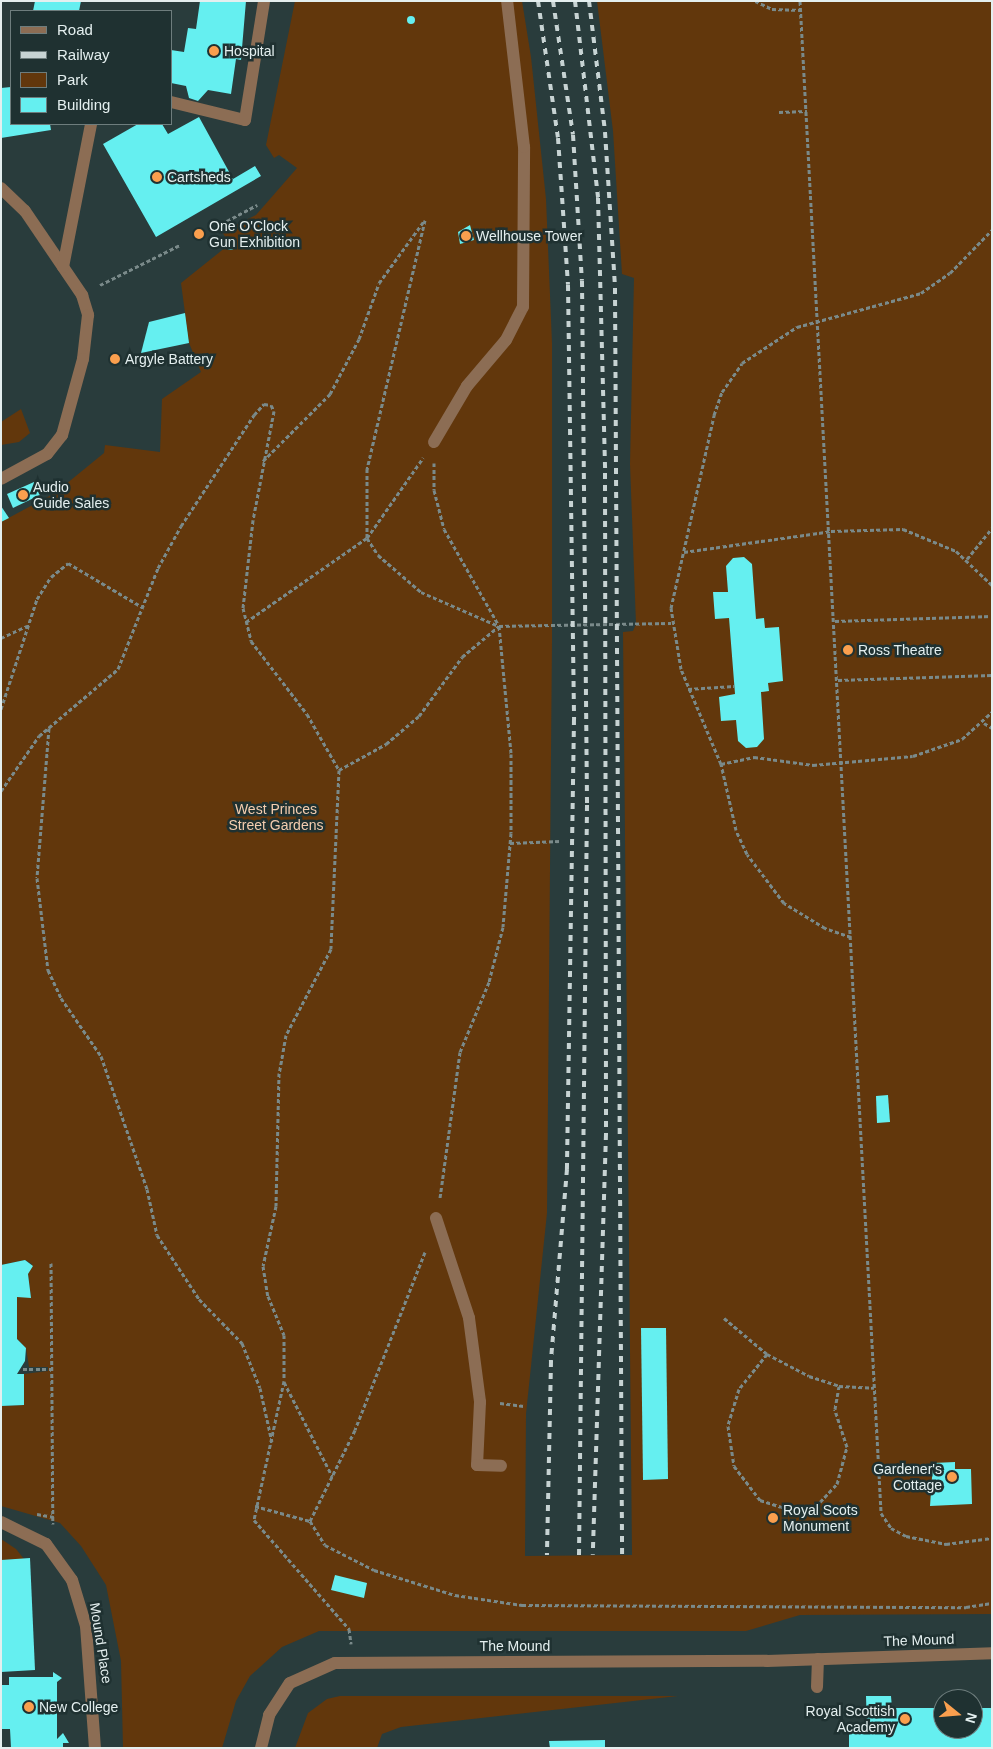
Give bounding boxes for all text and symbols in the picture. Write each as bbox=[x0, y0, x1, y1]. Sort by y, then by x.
legend bbox=[10, 10, 172, 125]
text: Road bbox=[57, 21, 93, 38]
place label: Hospital bbox=[224, 43, 275, 59]
marker: Hospital bbox=[208, 45, 220, 57]
text: Railway bbox=[57, 46, 110, 63]
text: Park bbox=[57, 71, 88, 88]
text: Building bbox=[57, 96, 110, 113]
place label: Cartsheds bbox=[167, 169, 231, 185]
marker: Cartsheds bbox=[151, 171, 163, 183]
place label: One O'Clock Gun Exhibition bbox=[209, 218, 300, 250]
marker: One O'Clock Gun Exhibition bbox=[193, 228, 205, 240]
place label: Wellhouse Tower bbox=[476, 228, 582, 244]
marker: Wellhouse Tower bbox=[460, 230, 472, 242]
place label: Argyle Battery bbox=[125, 351, 213, 367]
marker: Argyle Battery bbox=[109, 353, 121, 365]
place label: Audio Guide Sales bbox=[33, 479, 109, 512]
marker: Audio Guide Sales bbox=[17, 489, 29, 501]
place label: Ross Theatre bbox=[858, 642, 942, 658]
marker: Ross Theatre bbox=[842, 644, 854, 656]
park label: West Princes Street Gardens bbox=[229, 801, 323, 834]
place label: Gardener's Cottage bbox=[873, 1461, 942, 1494]
marker: Gardener's Cottage bbox=[946, 1471, 958, 1483]
place label: Royal Scots Monument bbox=[783, 1502, 858, 1534]
marker: Royal Scots Monument bbox=[767, 1512, 779, 1524]
street label: Mound Place bbox=[86, 1601, 116, 1685]
street label: The Mound bbox=[883, 1630, 955, 1650]
street label: The Mound bbox=[480, 1638, 550, 1654]
north arrow bbox=[933, 1689, 983, 1739]
place label: New College bbox=[39, 1699, 118, 1715]
marker: New College bbox=[23, 1701, 35, 1713]
place label: Royal Scottish Academy bbox=[806, 1703, 895, 1735]
text: N bbox=[962, 1711, 981, 1725]
marker: Royal Scottish Academy bbox=[899, 1713, 911, 1725]

